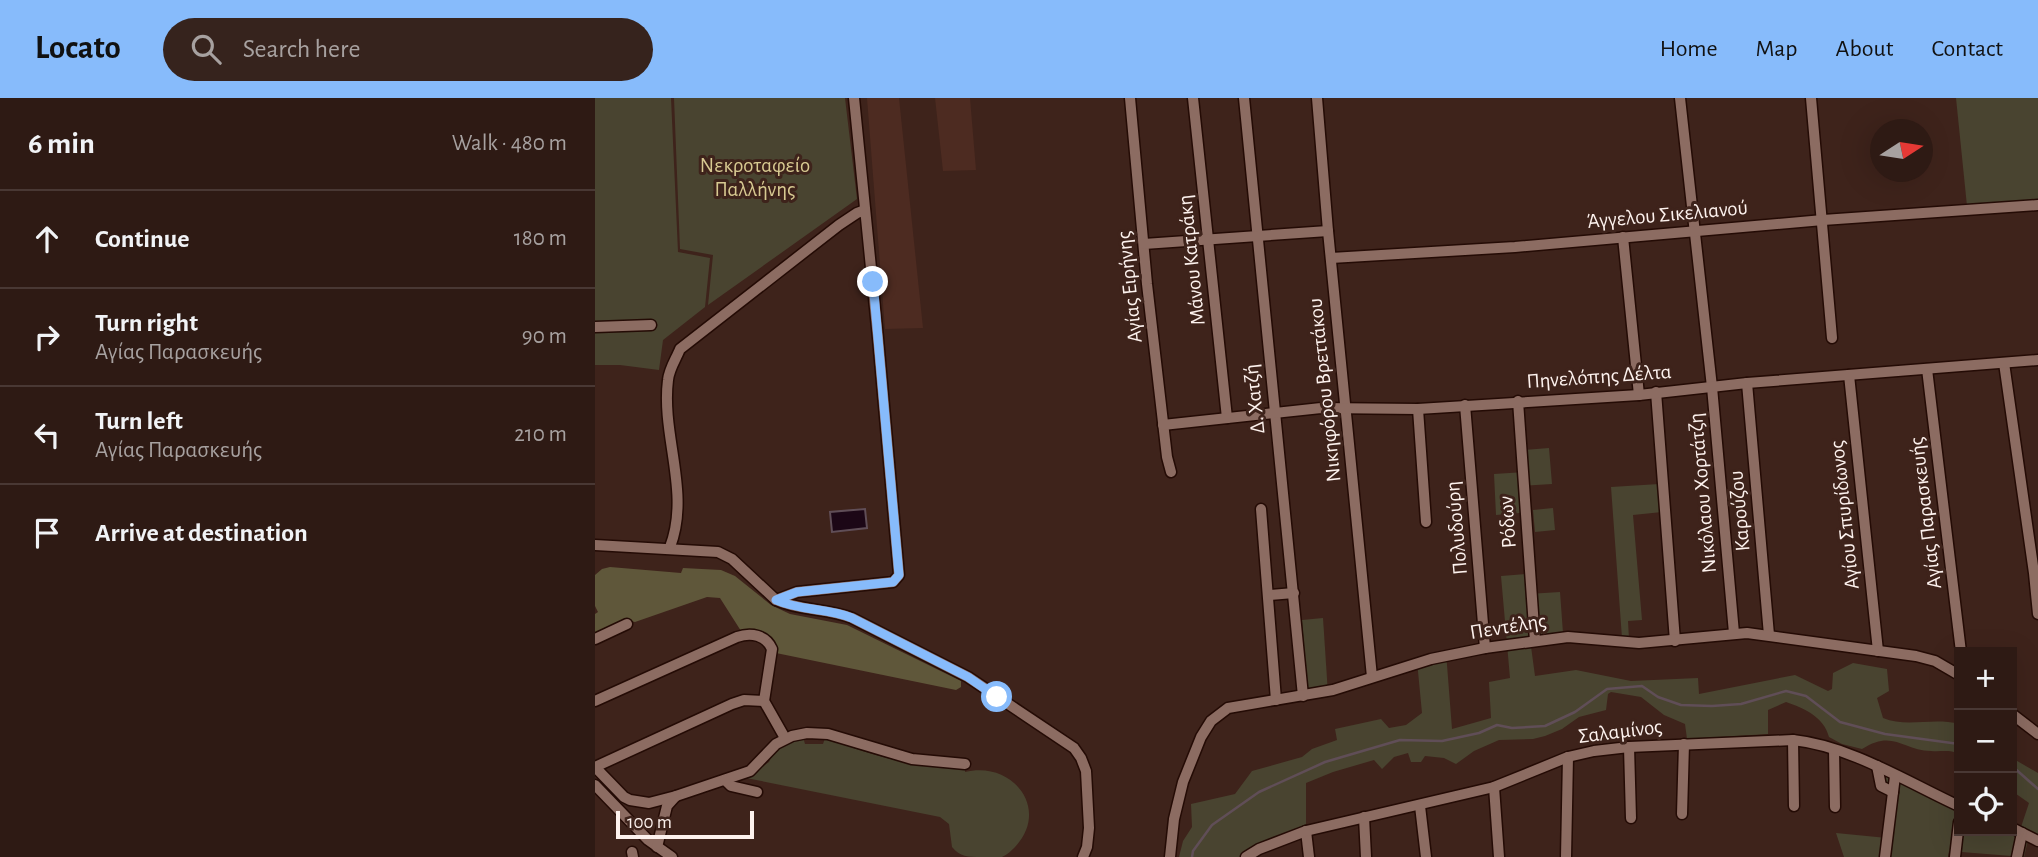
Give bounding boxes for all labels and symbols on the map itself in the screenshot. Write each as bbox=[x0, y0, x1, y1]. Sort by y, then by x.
north arrow bbox=[1870, 119, 1933, 182]
park label: Νεκροταφείο Παλλήνης bbox=[700, 155, 810, 200]
street label: Μάνου Κατράκη bbox=[1174, 194, 1209, 326]
street label: Άγγελου Σικελιανού bbox=[1585, 197, 1749, 232]
street label: Αγίας Ειρήνης bbox=[1113, 230, 1146, 344]
route end bbox=[857, 266, 888, 297]
street label: Νικηφόρου Βρεττάκου bbox=[1304, 297, 1345, 483]
street label: Πηνελόπης Δέλτα bbox=[1526, 361, 1672, 392]
street label: Δ. Χατζή bbox=[1240, 363, 1269, 435]
street label: Νικόλαου Χορτάτζη bbox=[1685, 412, 1720, 574]
street label: Αγίας Παρασκευής bbox=[1906, 436, 1945, 590]
street label: Αγίου Σπυρίδωνος bbox=[1826, 440, 1863, 590]
street label: Καρούζου bbox=[1726, 470, 1753, 552]
street label: Πολυδούρη bbox=[1442, 480, 1471, 576]
street label: Ρόδων bbox=[1495, 495, 1520, 549]
street label: Πεντέλης bbox=[1468, 610, 1548, 643]
route start bbox=[981, 681, 1012, 712]
street label: Σαλαμίνος bbox=[1577, 716, 1663, 747]
scale bar bbox=[616, 808, 754, 840]

